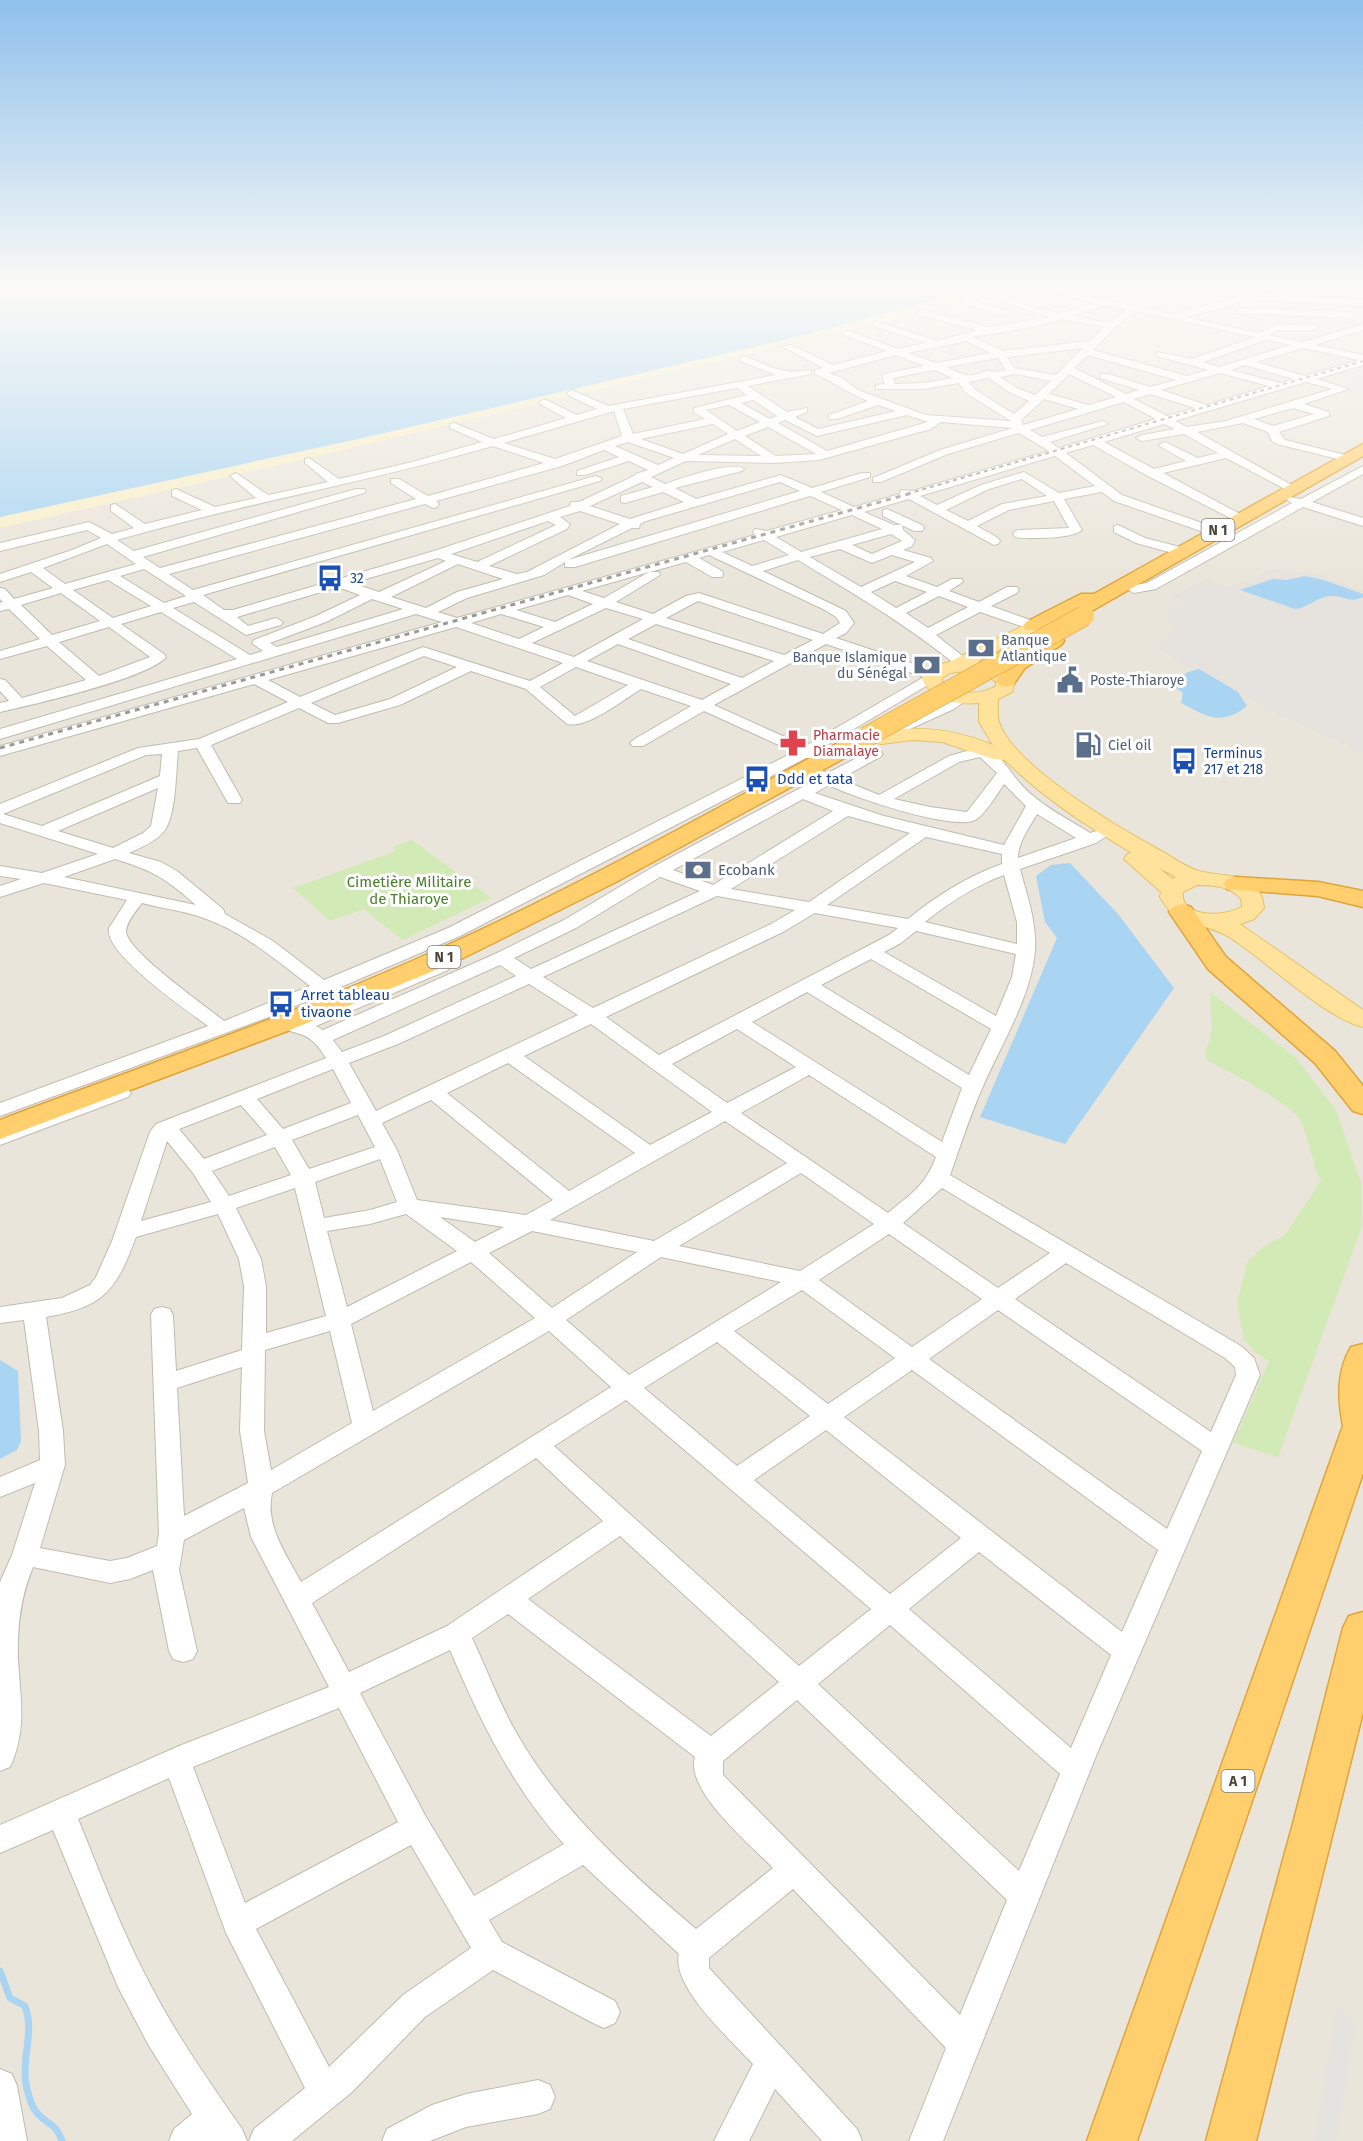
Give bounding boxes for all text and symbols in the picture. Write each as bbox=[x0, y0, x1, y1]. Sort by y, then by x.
road number: N 1 bbox=[1202, 519, 1234, 541]
bus stop icon: 32 bbox=[315, 563, 345, 593]
place label: 32 bbox=[350, 570, 364, 587]
place label: Banque Atlantique bbox=[1001, 632, 1067, 665]
bank icon: Banque Atlantique bbox=[966, 633, 996, 663]
place label: Banque Islamique du Sénégal bbox=[792, 649, 907, 682]
bank icon: Banque Islamique du Sénégal bbox=[912, 650, 942, 680]
public building icon: Poste-Thiaroye bbox=[1055, 665, 1085, 695]
place label: Poste-Thiaroye bbox=[1090, 672, 1184, 689]
place label: Pharmacie Diamalaye bbox=[813, 727, 880, 760]
pharmacy icon: Pharmacie Diamalaye bbox=[778, 728, 808, 758]
fuel station icon: Ciel oil bbox=[1073, 730, 1103, 760]
place label: Ciel oil bbox=[1108, 737, 1151, 754]
place label: Terminus 217 et 218 bbox=[1204, 745, 1264, 778]
bus stop icon: Terminus 217 et 218 bbox=[1169, 746, 1199, 776]
bus stop icon: Ddd et tata bbox=[742, 764, 772, 794]
place label: Ddd et tata bbox=[777, 770, 853, 788]
bank icon: Ecobank bbox=[683, 855, 713, 885]
place label: Ecobank bbox=[718, 861, 775, 879]
park label: Cimetière Militaire de Thiaroye bbox=[347, 873, 471, 908]
road number: N 1 bbox=[428, 946, 460, 968]
place label: Arret tableau tivaone bbox=[301, 986, 390, 1021]
bus stop icon: Arret tableau tivaone bbox=[266, 989, 296, 1019]
road number: A 1 bbox=[1222, 1770, 1254, 1792]

